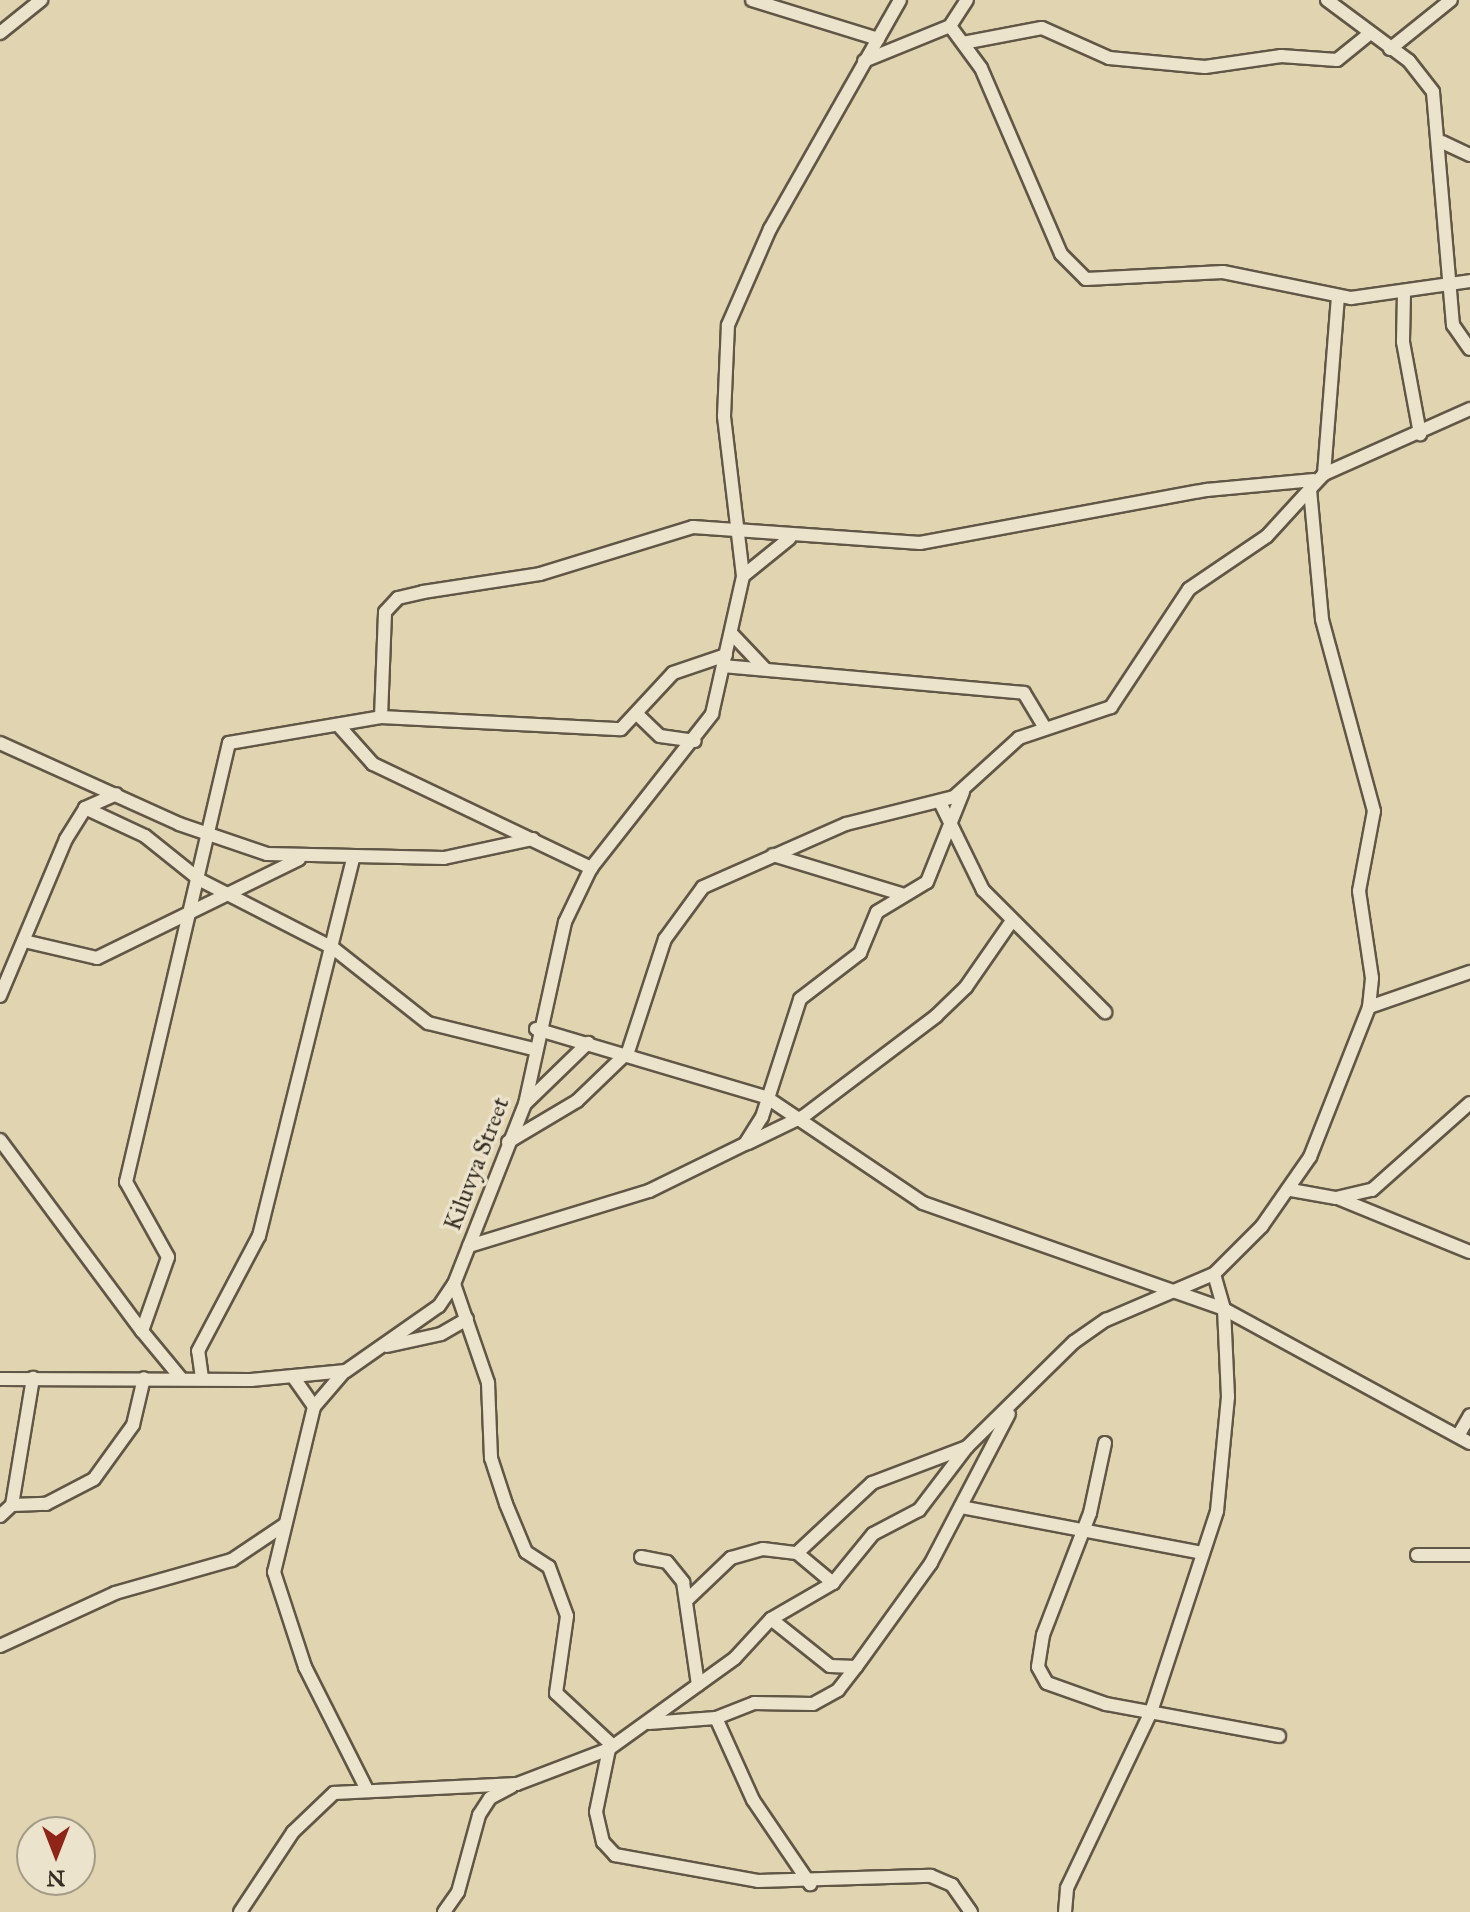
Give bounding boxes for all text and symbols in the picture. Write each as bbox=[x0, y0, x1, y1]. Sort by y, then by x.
street label: Kiluvya Street bbox=[438, 1093, 516, 1235]
north arrow bbox=[16, 1816, 96, 1896]
text: N bbox=[47, 1865, 65, 1892]

